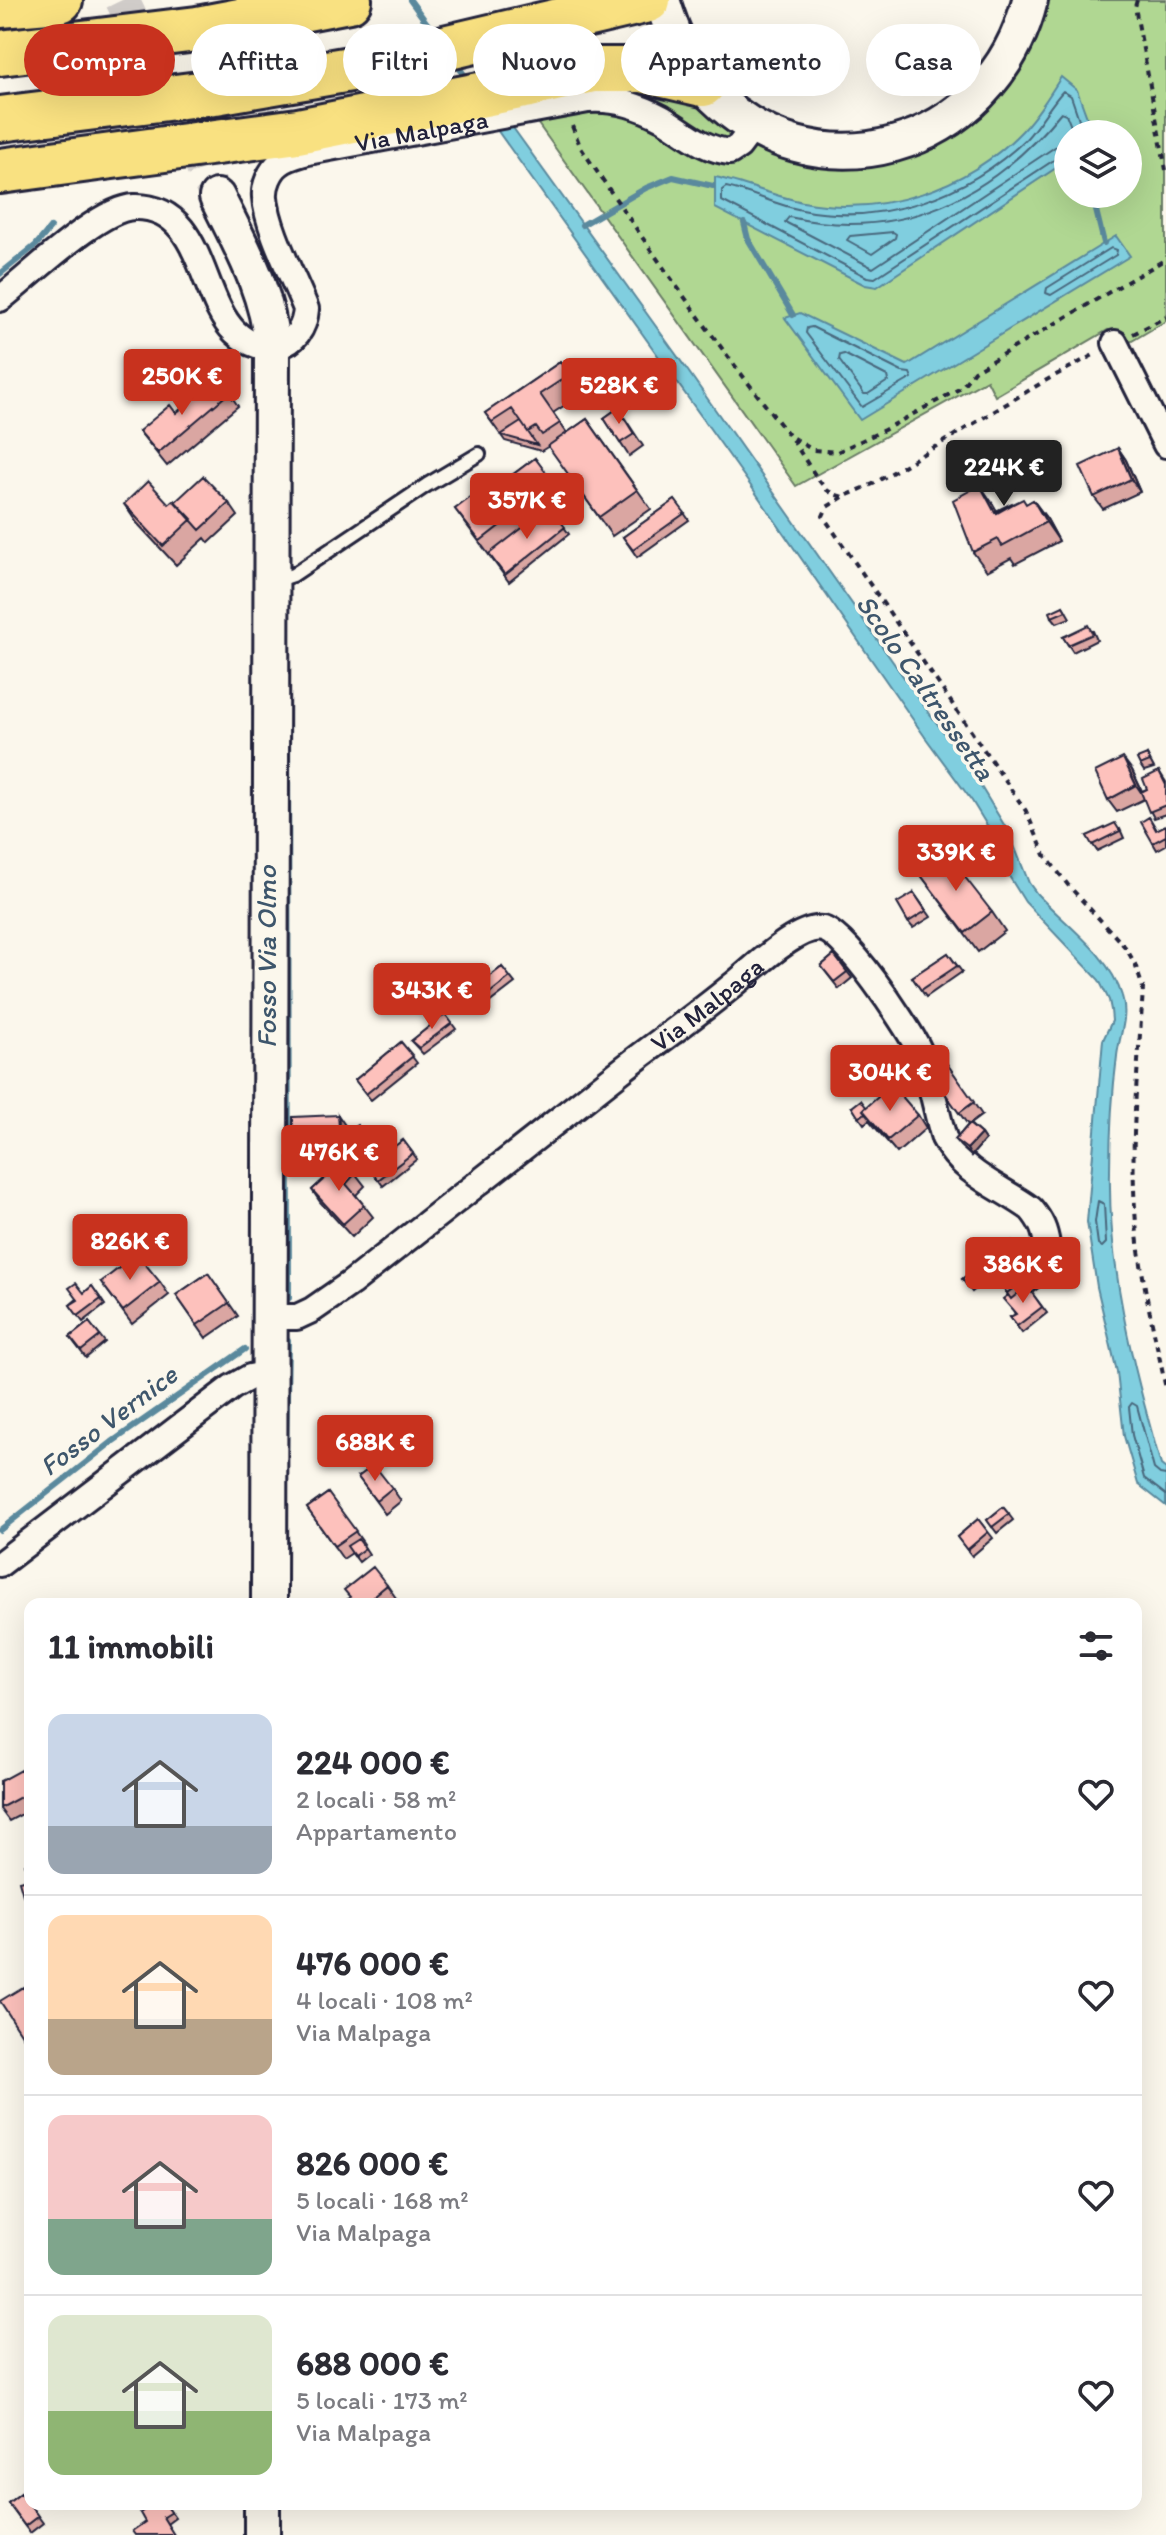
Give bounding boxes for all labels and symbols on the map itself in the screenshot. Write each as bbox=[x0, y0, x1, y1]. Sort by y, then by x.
street label: Via Malpaga bbox=[352, 103, 491, 159]
pin: 250K € bbox=[117, 349, 247, 417]
pin: 528K € bbox=[554, 358, 684, 426]
pin: 224K € bbox=[939, 440, 1069, 508]
pin: 357K € bbox=[462, 473, 592, 541]
water label: Scolo Caltressetta bbox=[849, 587, 1003, 787]
pin: 339K € bbox=[891, 825, 1021, 893]
water label: Fosso Via Olmo bbox=[249, 865, 283, 1048]
street label: Via Malpaga bbox=[644, 950, 770, 1059]
pin: 343K € bbox=[367, 963, 497, 1031]
pin: 304K € bbox=[825, 1045, 955, 1113]
pin: 476K € bbox=[274, 1125, 404, 1193]
pin: 826K € bbox=[65, 1214, 195, 1282]
pin: 386K € bbox=[958, 1237, 1088, 1305]
water label: Fosso Vernice bbox=[33, 1356, 185, 1483]
pin: 688K € bbox=[310, 1415, 440, 1483]

